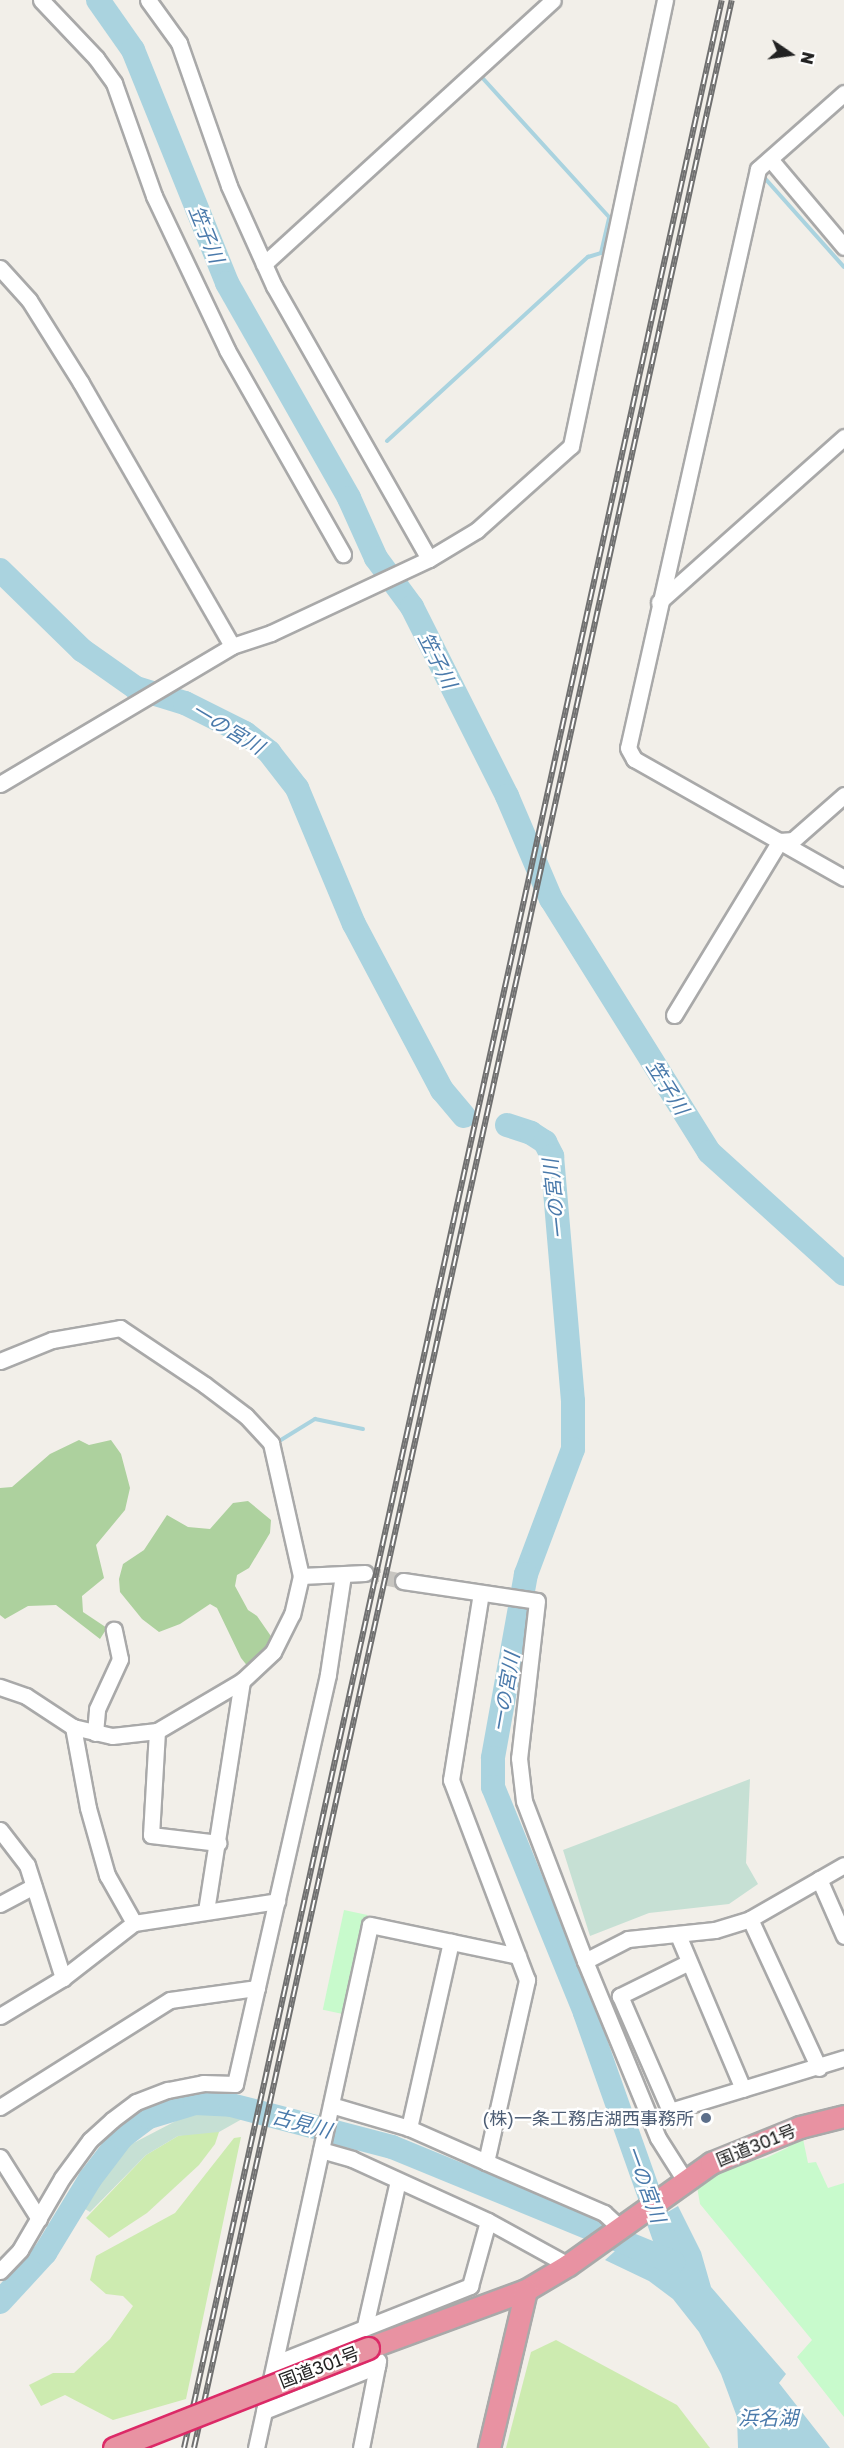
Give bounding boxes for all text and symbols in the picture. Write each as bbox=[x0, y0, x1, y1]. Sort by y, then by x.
north arrow bbox=[760, 24, 820, 84]
text: N bbox=[796, 50, 819, 66]
water label: 笠子川 bbox=[185, 202, 229, 266]
water label: 笠子川 bbox=[414, 628, 462, 692]
water label: 一の宮川 bbox=[188, 697, 268, 759]
water label: 笠子川 bbox=[642, 1055, 694, 1119]
water label: 一の宮川 bbox=[538, 1158, 570, 1240]
water label: 一の宮川 bbox=[486, 1651, 524, 1733]
water label: 古見川 bbox=[270, 2104, 334, 2142]
place label: (株)一条工務店湖西事務所 bbox=[482, 2107, 694, 2129]
marker: (株)一条工務店湖西事務所 bbox=[699, 2111, 713, 2125]
street label: 国道301号 bbox=[713, 2119, 799, 2171]
water label: 一の宮川 bbox=[621, 2142, 671, 2226]
street label: 国道301号 bbox=[276, 2342, 362, 2392]
water label: 浜名湖 bbox=[738, 2405, 798, 2429]

